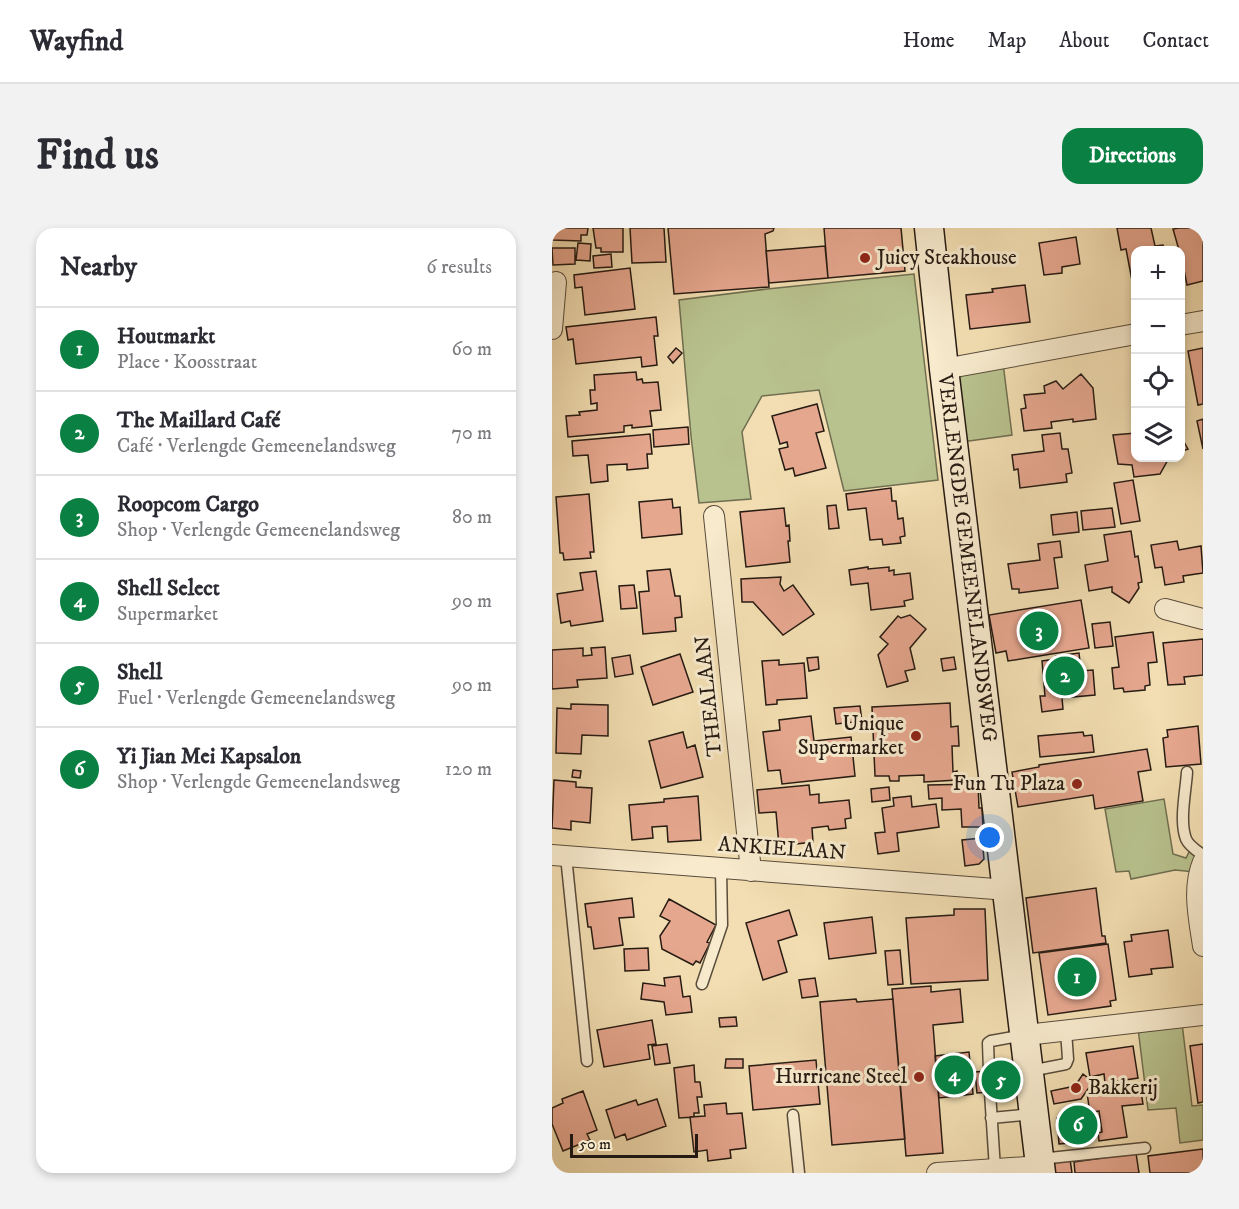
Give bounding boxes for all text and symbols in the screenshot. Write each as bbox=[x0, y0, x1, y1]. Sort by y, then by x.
text: Wayfind bbox=[30, 24, 123, 59]
text: Home bbox=[903, 28, 955, 54]
text: Map bbox=[988, 28, 1026, 54]
text: About bbox=[1059, 28, 1110, 54]
text: Contact bbox=[1143, 28, 1209, 54]
button: Directions bbox=[1062, 128, 1203, 184]
text: Find us bbox=[36, 130, 159, 182]
place label: Juicy Steakhouse bbox=[875, 245, 1017, 271]
map controls bbox=[1131, 246, 1185, 462]
button: + bbox=[1131, 246, 1185, 300]
text: Nearby bbox=[60, 251, 137, 284]
marker: Juicy Steakhouse bbox=[858, 251, 872, 265]
text: 6 results bbox=[426, 255, 492, 280]
button: − bbox=[1131, 300, 1185, 354]
text: Houtmarkt bbox=[117, 323, 215, 350]
text: 1 bbox=[76, 337, 83, 362]
text: 60 m bbox=[452, 337, 492, 362]
text: Place · Koosstraat bbox=[117, 350, 257, 375]
button: locate bbox=[1131, 354, 1185, 408]
street label: VERLENGDE GEMEENELANDSWEG bbox=[931, 371, 1003, 744]
text: The Maillard Café bbox=[117, 407, 280, 434]
button: layers bbox=[1131, 408, 1185, 462]
text: 2 bbox=[75, 421, 84, 446]
text: 70 m bbox=[451, 421, 492, 446]
text: Café · Verlengde Gemeenelandsweg bbox=[117, 434, 396, 459]
text: Roopcom Cargo bbox=[117, 491, 259, 518]
text: 3 bbox=[76, 505, 83, 530]
text: 80 m bbox=[452, 505, 492, 530]
text: Shop · Verlengde Gemeenelandsweg bbox=[117, 518, 400, 543]
text: Shell Select bbox=[117, 575, 220, 602]
text: 4 bbox=[74, 589, 85, 614]
text: 90 m bbox=[452, 589, 492, 614]
text: Supermarket bbox=[117, 602, 218, 627]
pin: 3 bbox=[1020, 608, 1058, 654]
street label: THEALAAN bbox=[690, 634, 728, 758]
pin: 2 bbox=[1046, 654, 1084, 698]
text: Shell bbox=[117, 659, 162, 686]
text: 5 bbox=[75, 673, 84, 698]
text: 90 m bbox=[452, 673, 492, 698]
text: Fuel · Verlengde Gemeenelandsweg bbox=[117, 686, 395, 711]
place label: Unique Supermarket bbox=[798, 711, 904, 761]
marker: Unique Supermarket bbox=[909, 729, 923, 743]
text: Yi Jian Mei Kapsalon bbox=[117, 743, 301, 770]
text: 6 bbox=[74, 757, 85, 782]
text: 120 m bbox=[445, 757, 492, 782]
text: Shop · Verlengde Gemeenelandsweg bbox=[117, 770, 400, 795]
place label: Fun Tu Plaza bbox=[953, 771, 1065, 797]
marker: Fun Tu Plaza bbox=[1070, 777, 1084, 791]
your location bbox=[975, 823, 1004, 852]
street label: ANKIELAAN bbox=[717, 832, 847, 866]
pin: 1 bbox=[1058, 954, 1096, 999]
pin: 4 bbox=[934, 1052, 974, 1098]
pin: 5 bbox=[982, 1058, 1020, 1102]
place label: Hurricane Steel bbox=[775, 1064, 908, 1090]
marker: Hurricane Steel bbox=[912, 1070, 926, 1084]
place label: Bakkerij bbox=[1088, 1075, 1158, 1101]
marker: Bakkerij bbox=[1069, 1081, 1083, 1095]
pin: 6 bbox=[1058, 1102, 1098, 1148]
scale bar bbox=[570, 1131, 698, 1158]
text: 50 m bbox=[579, 1134, 611, 1154]

